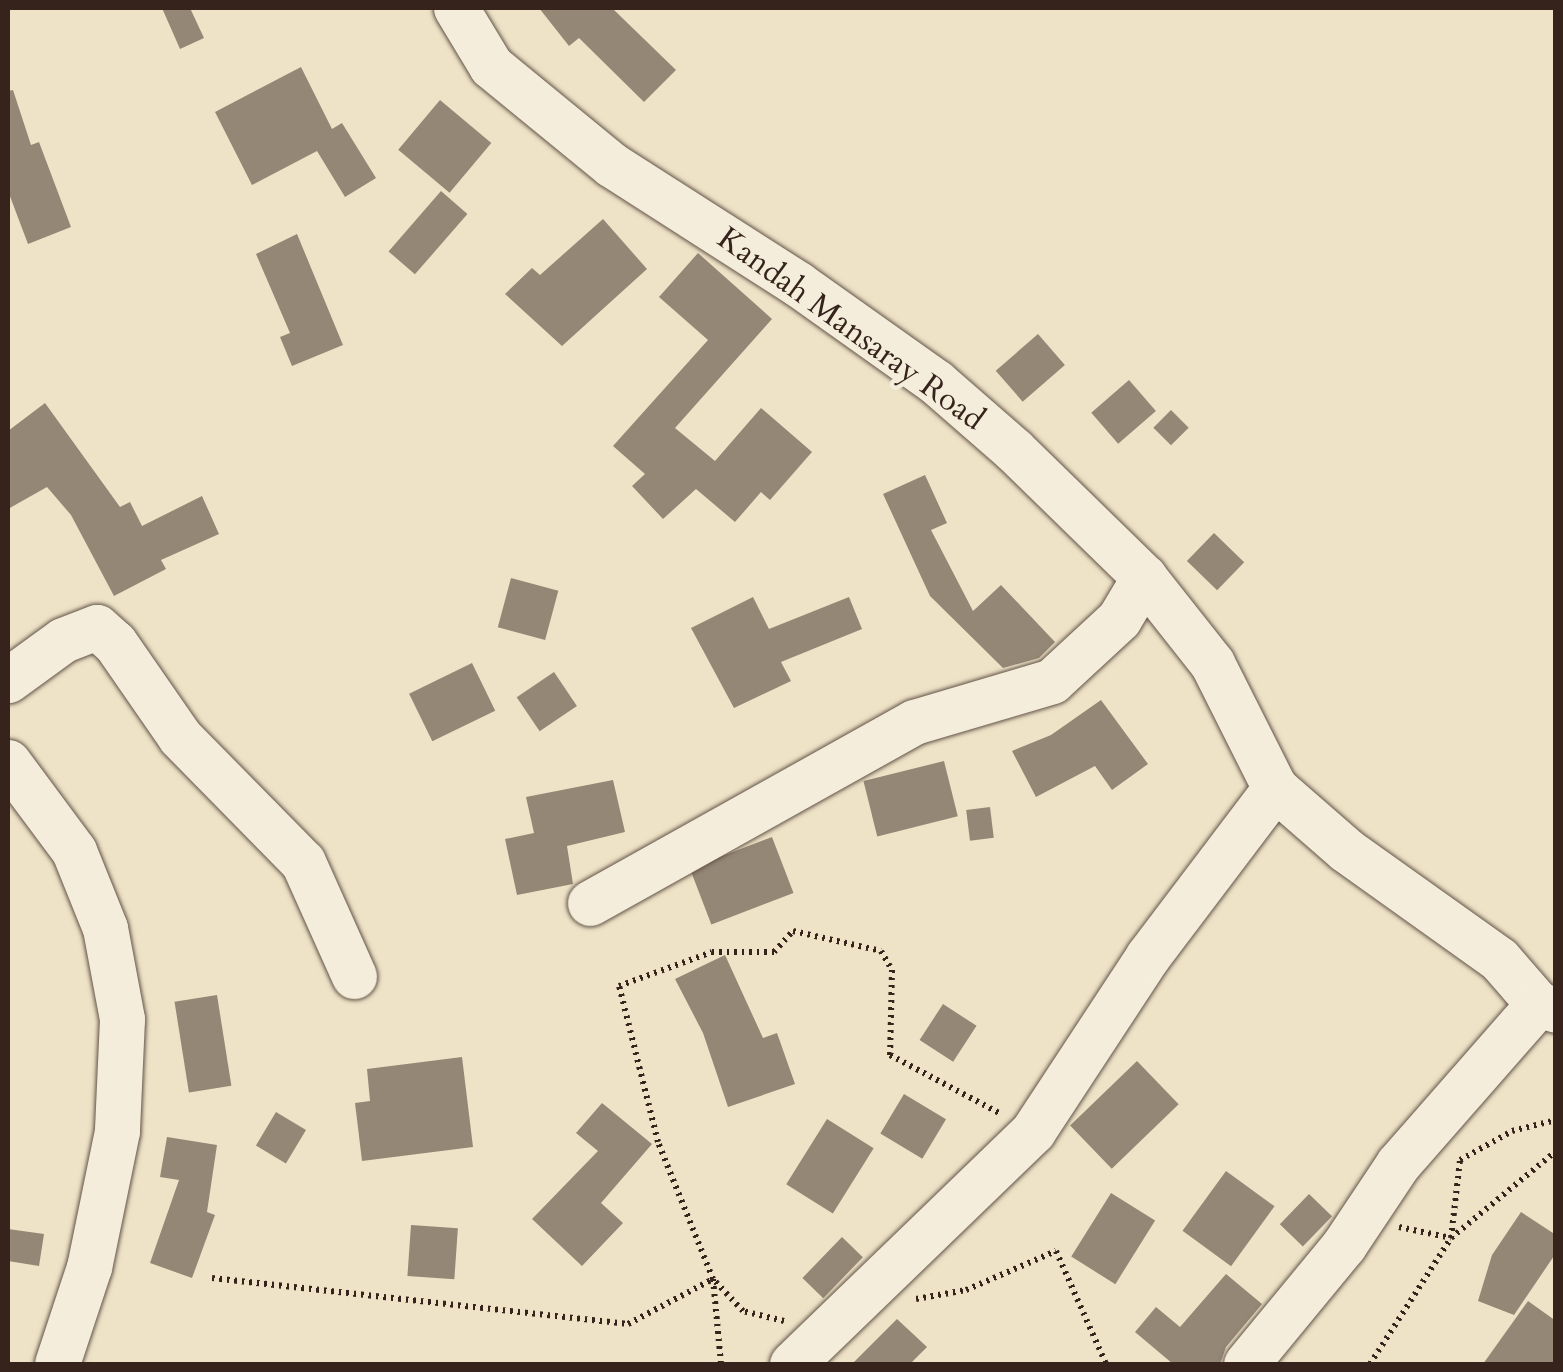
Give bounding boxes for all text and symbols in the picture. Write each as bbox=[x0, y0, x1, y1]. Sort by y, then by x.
street label: Kandah Mansaray Road bbox=[710, 219, 992, 439]

